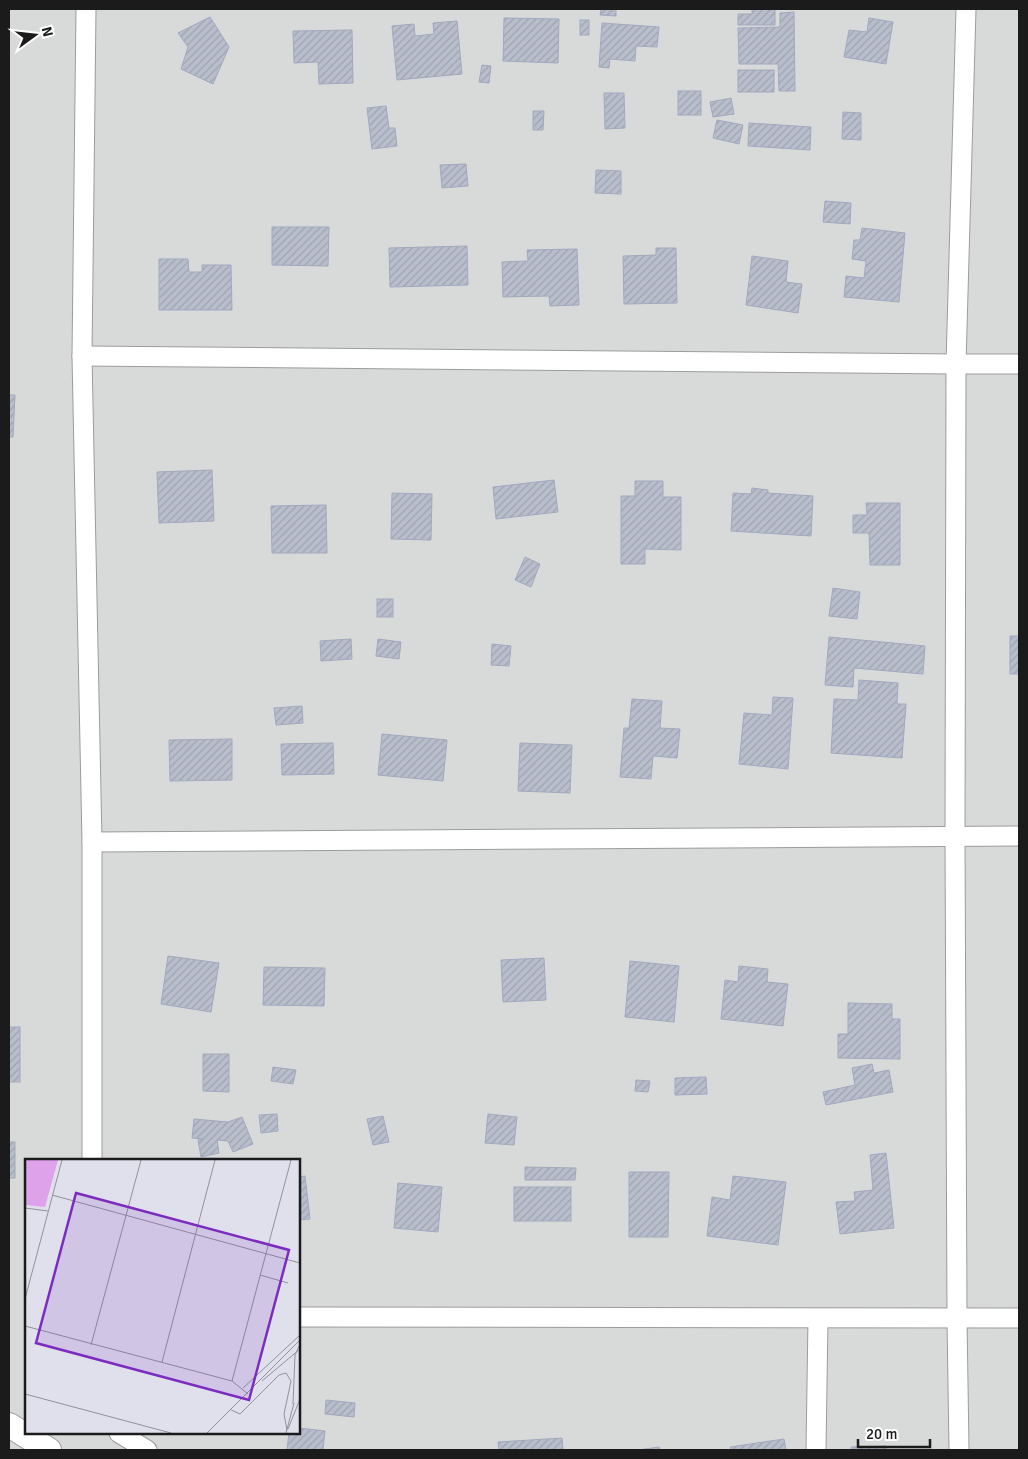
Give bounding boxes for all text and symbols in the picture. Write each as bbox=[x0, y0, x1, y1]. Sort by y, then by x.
north arrow bbox=[10, 10, 60, 60]
text: N bbox=[38, 25, 57, 39]
inset map bbox=[25, 1159, 300, 1434]
scale bar bbox=[858, 1416, 930, 1448]
text: 20 m bbox=[866, 1425, 897, 1443]

